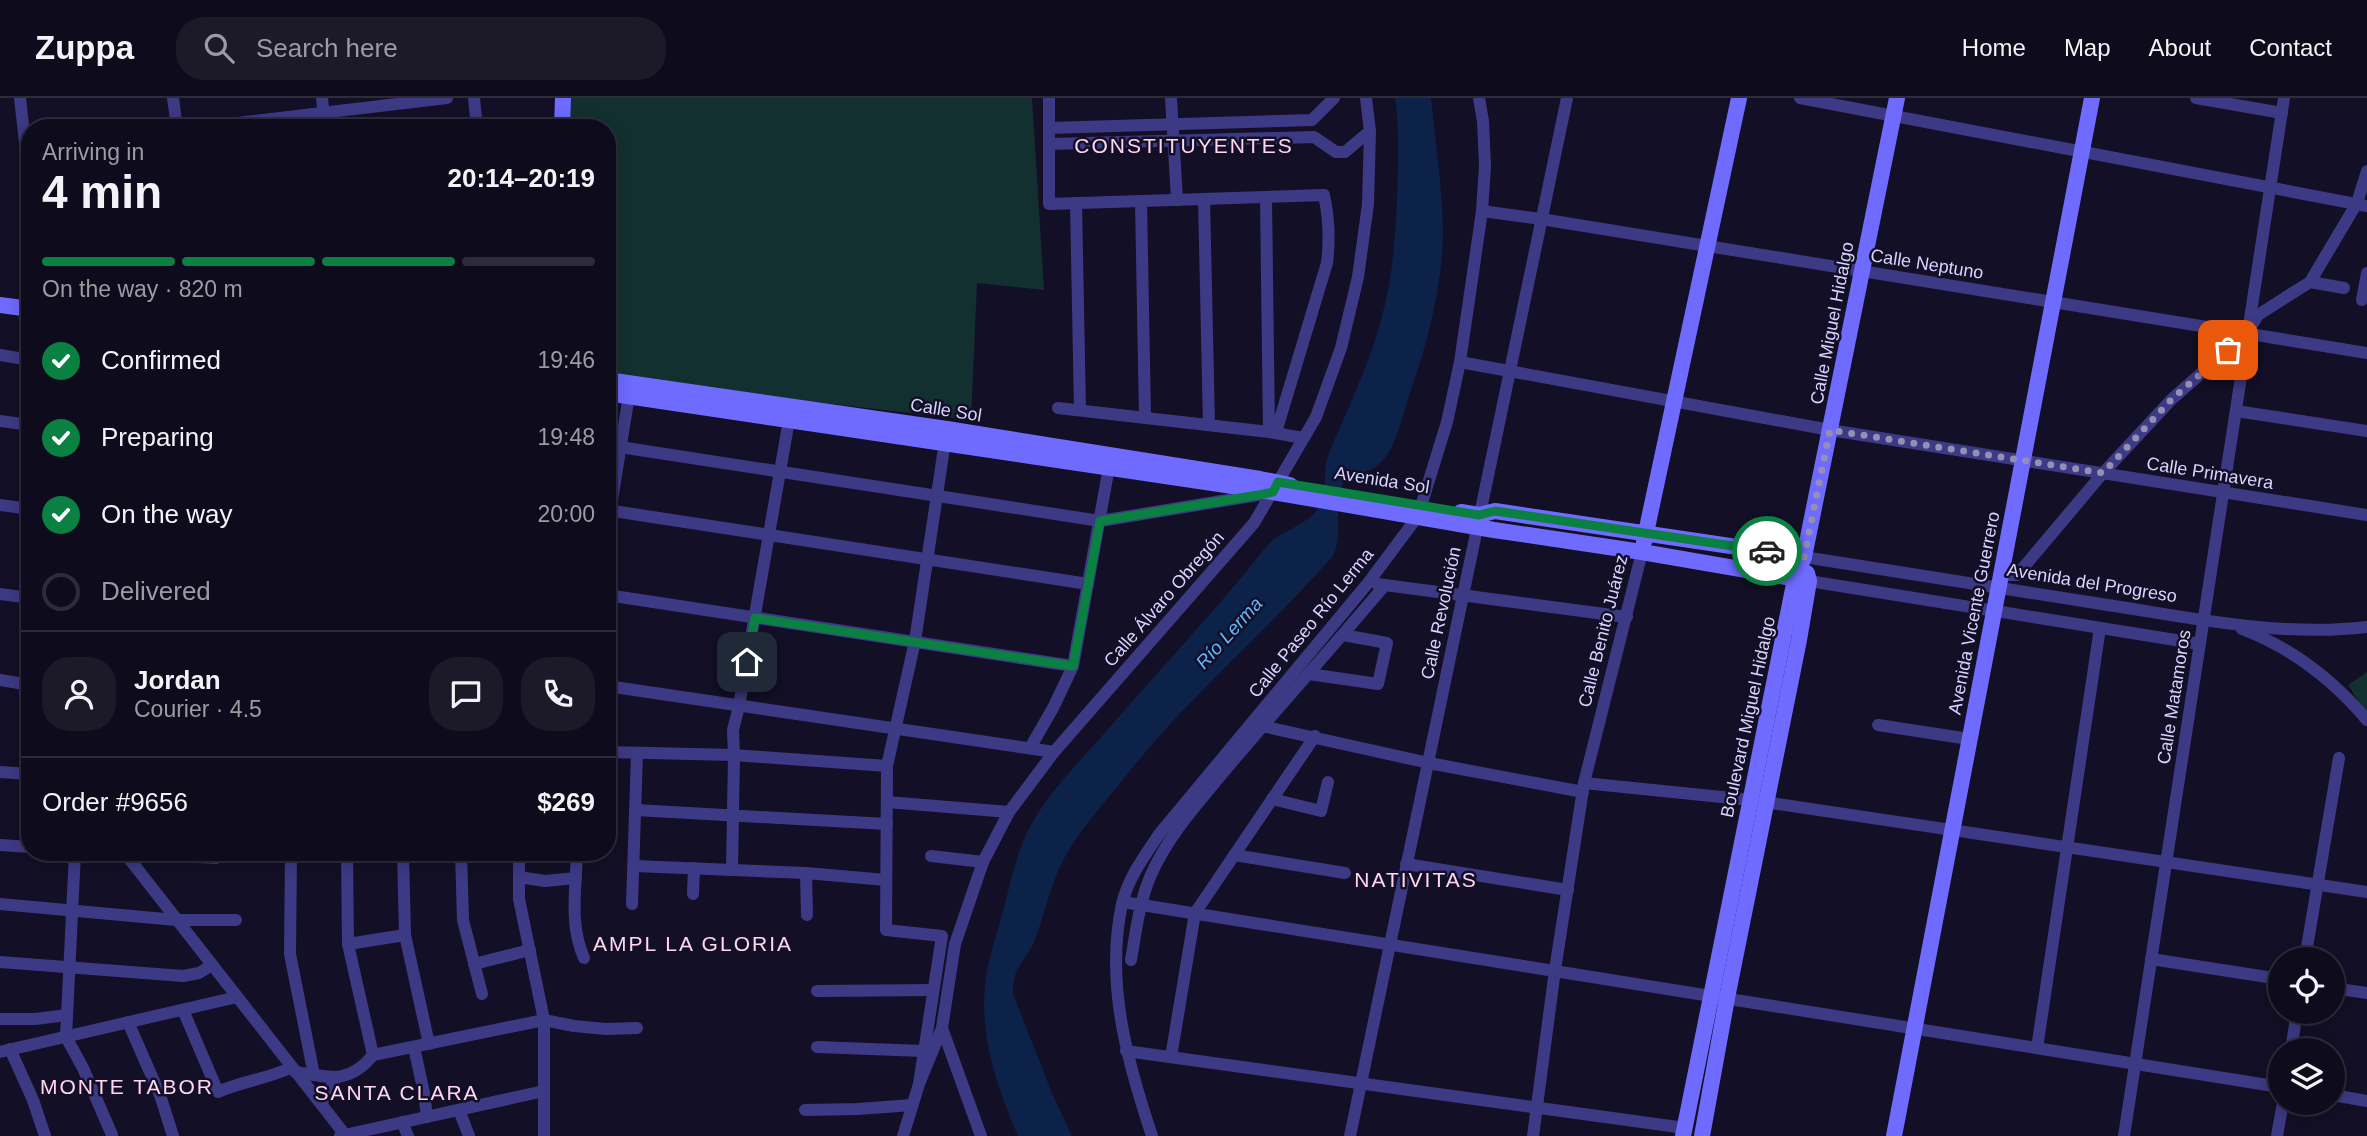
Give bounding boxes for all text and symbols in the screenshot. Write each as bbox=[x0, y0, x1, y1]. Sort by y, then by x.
search box bbox=[176, 17, 666, 80]
text: Zuppa bbox=[35, 29, 134, 66]
icon: search bbox=[200, 29, 238, 67]
text: Search here bbox=[256, 33, 398, 63]
text: Home bbox=[1962, 34, 2026, 61]
text: Map bbox=[2064, 34, 2111, 61]
text: About bbox=[2149, 34, 2211, 61]
text: Contact bbox=[2249, 34, 2332, 61]
district label: CONSTITUYENTES bbox=[1074, 134, 1294, 157]
text: Arriving in bbox=[42, 139, 144, 165]
text: 20:14–20:19 bbox=[448, 163, 595, 193]
text: 4 min bbox=[42, 166, 162, 218]
street label: Calle Miguel Hidalgo bbox=[1806, 240, 1858, 406]
street label: Calle Neptuno bbox=[1869, 245, 1985, 283]
text: On the way · 820 m bbox=[42, 276, 243, 302]
pin bbox=[2198, 320, 2258, 380]
icon: bag bbox=[2209, 331, 2247, 369]
icon: check bbox=[42, 342, 80, 380]
text: Confirmed bbox=[101, 345, 221, 375]
text: 19:46 bbox=[537, 347, 595, 373]
street label: Calle Sol bbox=[909, 394, 983, 426]
icon: check bbox=[42, 419, 80, 457]
text: Preparing bbox=[101, 422, 214, 452]
text: 19:48 bbox=[537, 424, 595, 450]
street label: Calle Primavera bbox=[2145, 453, 2276, 493]
street label: Avenida Sol bbox=[1333, 463, 1431, 497]
icon: check bbox=[42, 496, 80, 534]
text: On the way bbox=[101, 499, 233, 529]
text: 20:00 bbox=[537, 501, 595, 527]
street label: Avenida Vicente Guerrero bbox=[1944, 510, 2004, 716]
courier bbox=[1732, 516, 1802, 586]
street label: Calle Álvaro Obregón bbox=[1100, 527, 1228, 671]
icon: car bbox=[1748, 532, 1786, 570]
street label: Calle Paseo Río Lerma bbox=[1245, 544, 1378, 702]
street label: Calle Revolución bbox=[1417, 545, 1465, 681]
street label: Calle Benito Juárez bbox=[1574, 553, 1632, 709]
street label: Avenida del Progreso bbox=[2006, 560, 2178, 606]
text: Delivered bbox=[101, 576, 211, 606]
water label: Río Lerma bbox=[1192, 593, 1266, 673]
street label: Boulevard Miguel Hidalgo bbox=[1717, 615, 1779, 819]
street label: Calle Matamoros bbox=[2153, 628, 2195, 766]
pin bbox=[717, 632, 777, 692]
icon: home bbox=[728, 643, 766, 681]
button: person bbox=[42, 657, 116, 731]
button: chat bbox=[429, 657, 503, 731]
button: phone bbox=[521, 657, 595, 731]
text: Jordan bbox=[134, 665, 221, 695]
text: Courier · 4.5 bbox=[134, 696, 262, 722]
text: Order #9656 bbox=[42, 787, 188, 817]
text: $269 bbox=[537, 787, 595, 817]
district label: NATIVITAS bbox=[1354, 868, 1478, 891]
district label: AMPL LA GLORIA bbox=[593, 932, 793, 955]
map controls bbox=[2268, 947, 2345, 1115]
button: locate bbox=[2268, 947, 2345, 1024]
button: layers bbox=[2268, 1038, 2345, 1115]
district label: MONTE TABOR bbox=[40, 1075, 214, 1098]
district label: SANTA CLARA bbox=[314, 1081, 480, 1104]

